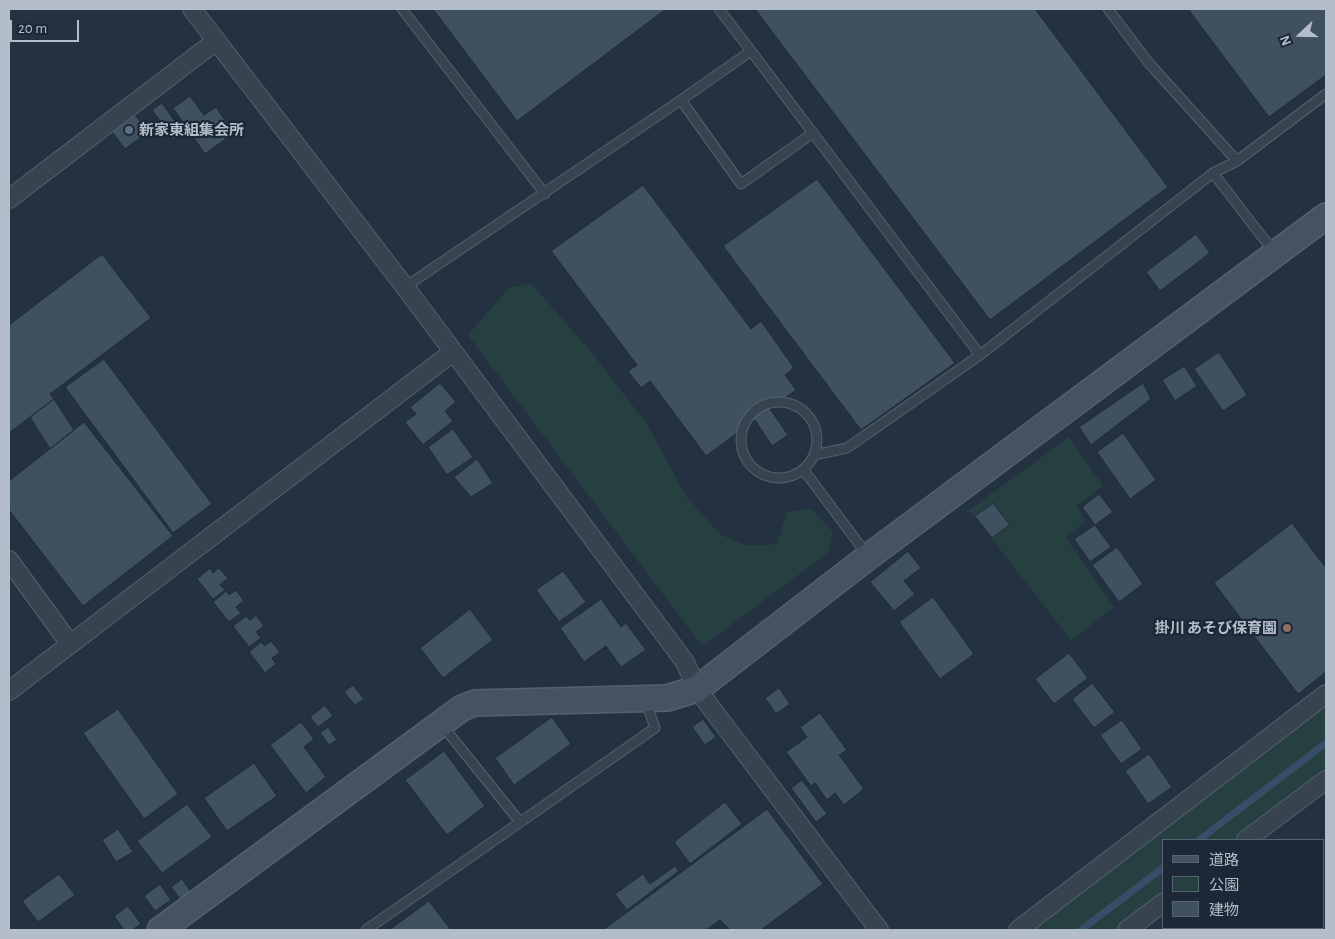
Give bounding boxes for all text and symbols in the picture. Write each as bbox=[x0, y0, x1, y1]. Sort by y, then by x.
scale bar bbox=[12, 10, 81, 42]
north arrow bbox=[1275, 10, 1325, 60]
text: 20 m bbox=[18, 21, 47, 36]
text: N bbox=[1278, 33, 1294, 47]
place label: 新家東組集会所 bbox=[139, 121, 244, 139]
marker: 新家東組集会所 bbox=[123, 124, 135, 136]
place label: 掛川 あそび保育園 bbox=[1155, 619, 1277, 637]
marker: 掛川 あそび保育園 bbox=[1281, 622, 1293, 634]
legend bbox=[1162, 839, 1325, 929]
text: 道路 bbox=[1209, 853, 1239, 868]
text: 公園 bbox=[1209, 878, 1239, 893]
text: 建物 bbox=[1209, 903, 1239, 918]

